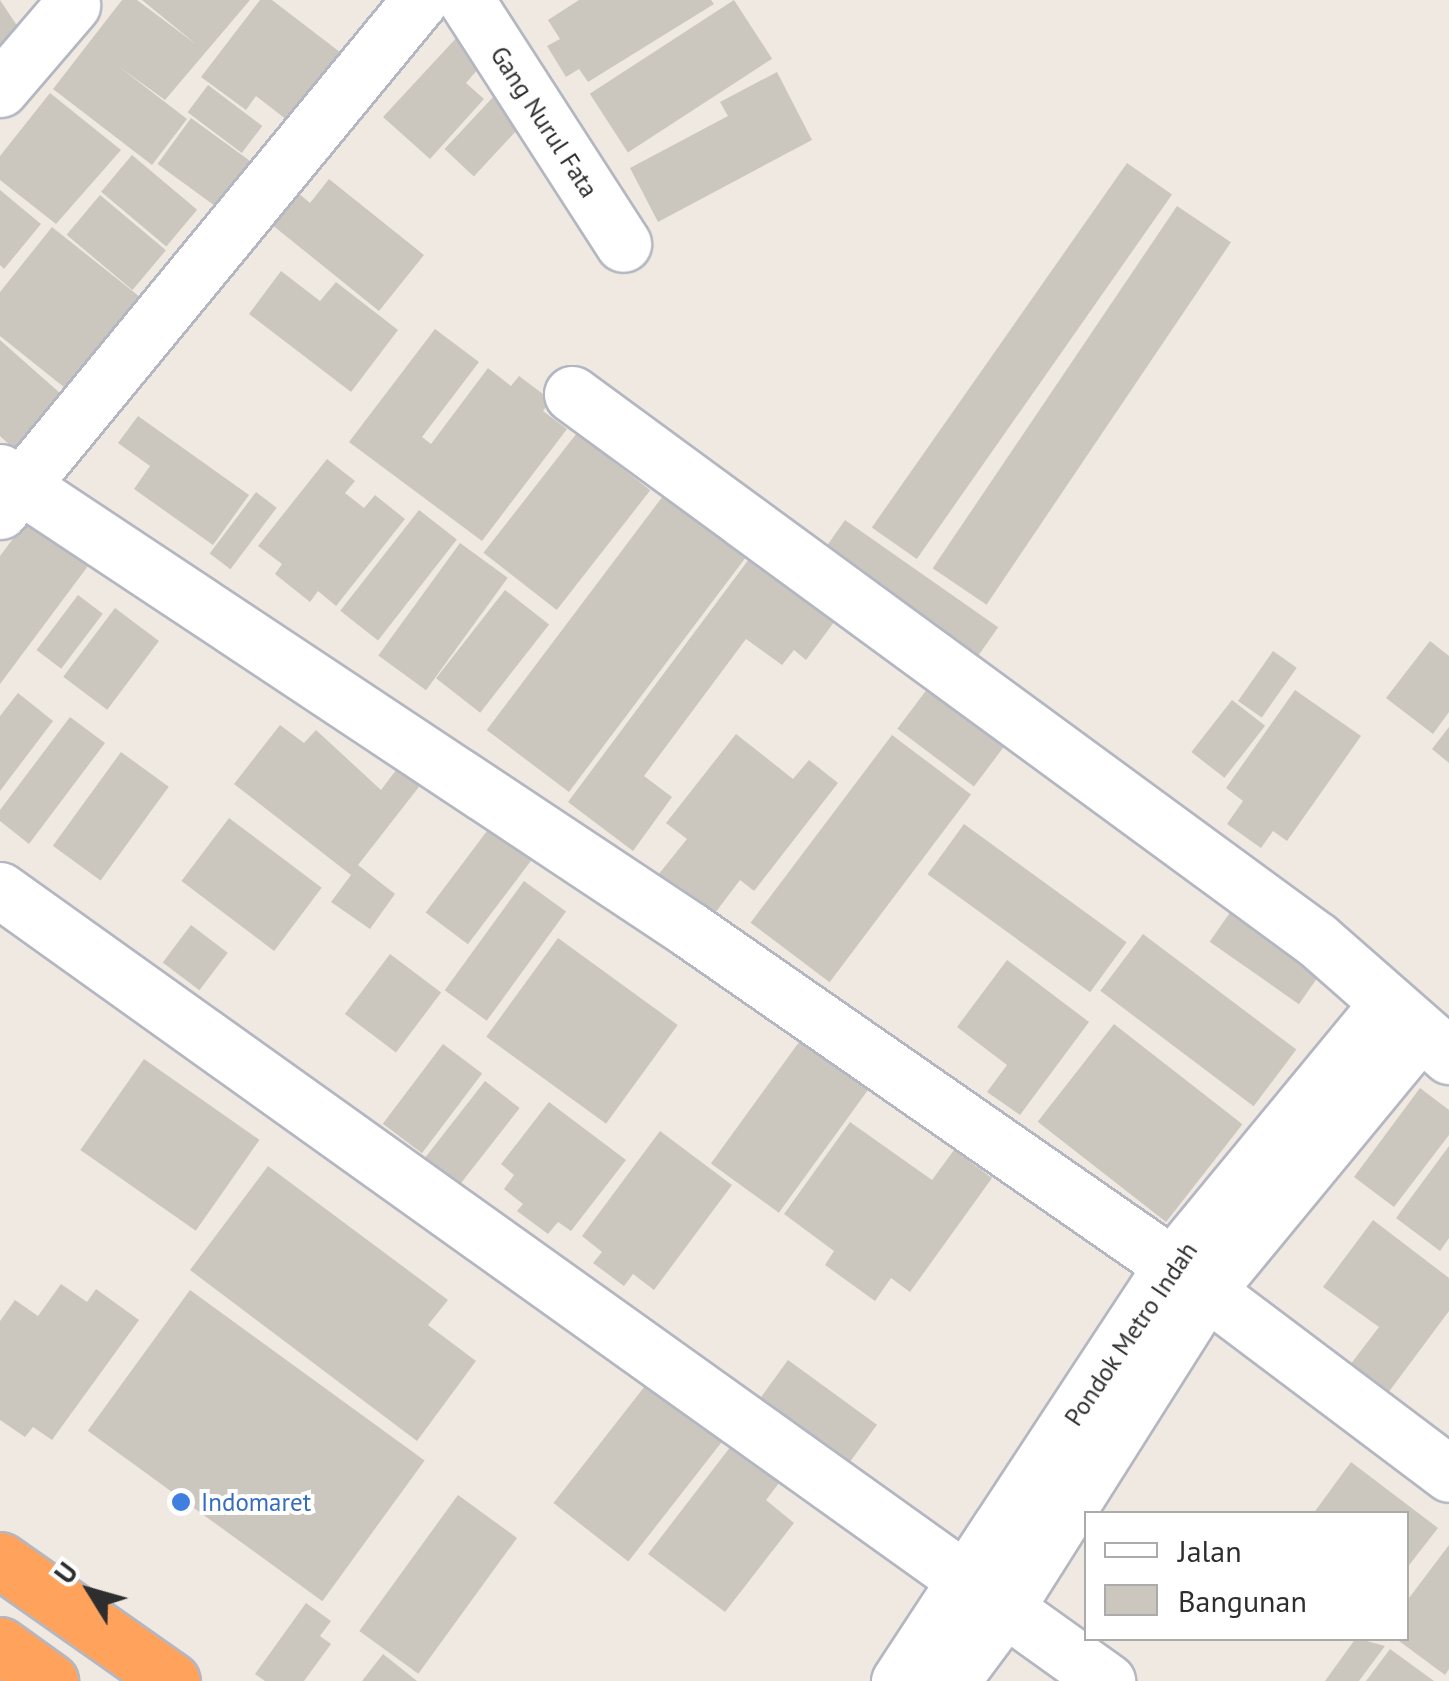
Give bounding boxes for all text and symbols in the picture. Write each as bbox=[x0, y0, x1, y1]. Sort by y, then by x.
street label: Gang Nurul Fata bbox=[484, 41, 604, 203]
street label: Pondok Metro Indah bbox=[1058, 1236, 1204, 1432]
place label: Indomaret bbox=[201, 1487, 311, 1517]
marker: Indomaret bbox=[170, 1491, 192, 1513]
legend bbox=[1084, 1511, 1409, 1641]
text: Jalan bbox=[1178, 1531, 1242, 1570]
north arrow bbox=[40, 1541, 140, 1641]
text: U bbox=[46, 1554, 86, 1591]
text: Bangunan bbox=[1178, 1581, 1307, 1620]

